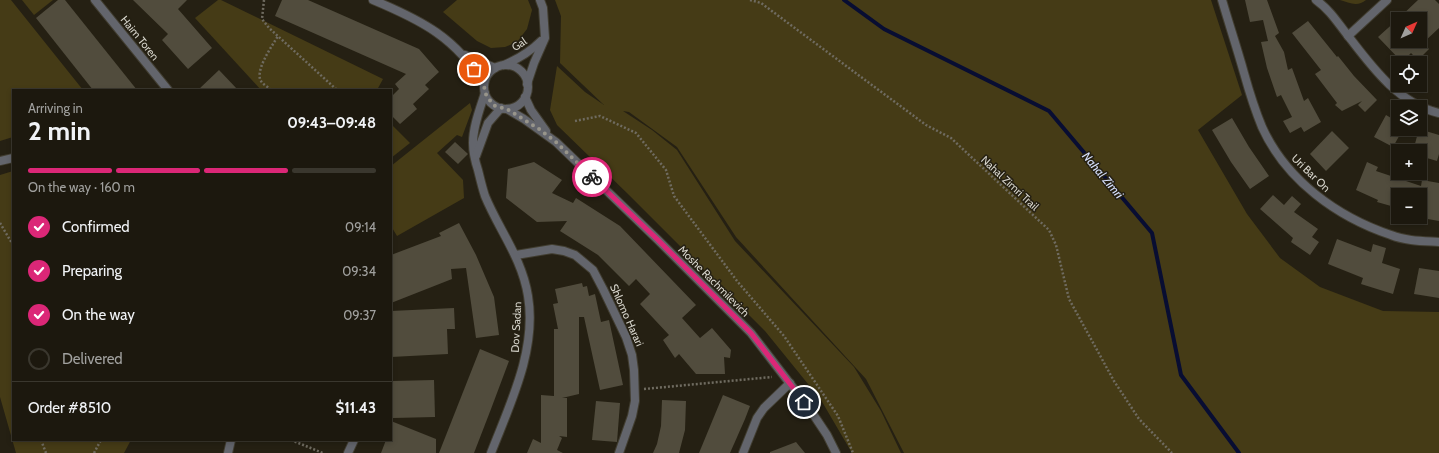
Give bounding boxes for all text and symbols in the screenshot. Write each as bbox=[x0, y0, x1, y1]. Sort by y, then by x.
north arrow bbox=[1391, 12, 1427, 48]
map controls bbox=[1391, 12, 1427, 224]
street label: Haim Toren bbox=[118, 13, 162, 63]
street label: Gal bbox=[509, 34, 530, 54]
pin bbox=[457, 52, 491, 86]
button: locate bbox=[1391, 56, 1427, 92]
icon: bag bbox=[463, 58, 485, 80]
text: Arriving in bbox=[28, 100, 83, 116]
button: layers bbox=[1391, 100, 1427, 136]
text: 09:43–09:48 bbox=[287, 114, 376, 132]
text: 2 min bbox=[28, 115, 91, 147]
button: + bbox=[1391, 144, 1427, 180]
water label: Nahal Zimri bbox=[1079, 149, 1127, 202]
street label: Uri Bar On bbox=[1289, 151, 1333, 195]
street label: Nahal Zimri Trail bbox=[978, 153, 1042, 214]
courier bbox=[572, 157, 612, 197]
icon: bike bbox=[581, 166, 603, 188]
text: On the way · 160 m bbox=[28, 179, 135, 195]
button: − bbox=[1391, 188, 1427, 224]
icon: check bbox=[28, 216, 50, 238]
text: Confirmed bbox=[62, 218, 130, 236]
text: 09:14 bbox=[345, 219, 376, 235]
street label: Moshe Rachmilevich bbox=[675, 242, 753, 320]
icon: check bbox=[28, 260, 50, 282]
text: Preparing bbox=[62, 262, 122, 280]
text: 09:34 bbox=[342, 263, 376, 279]
street label: Shlomo Harari bbox=[607, 282, 647, 348]
street label: Dov Sadan bbox=[508, 301, 524, 353]
icon: check bbox=[28, 304, 50, 326]
text: On the way bbox=[62, 306, 135, 324]
text: 09:37 bbox=[343, 307, 376, 323]
text: Delivered bbox=[62, 350, 123, 368]
pin bbox=[787, 385, 821, 419]
icon: home bbox=[793, 391, 815, 413]
text: Order #8510 bbox=[28, 399, 111, 417]
text: $11.43 bbox=[336, 399, 376, 417]

